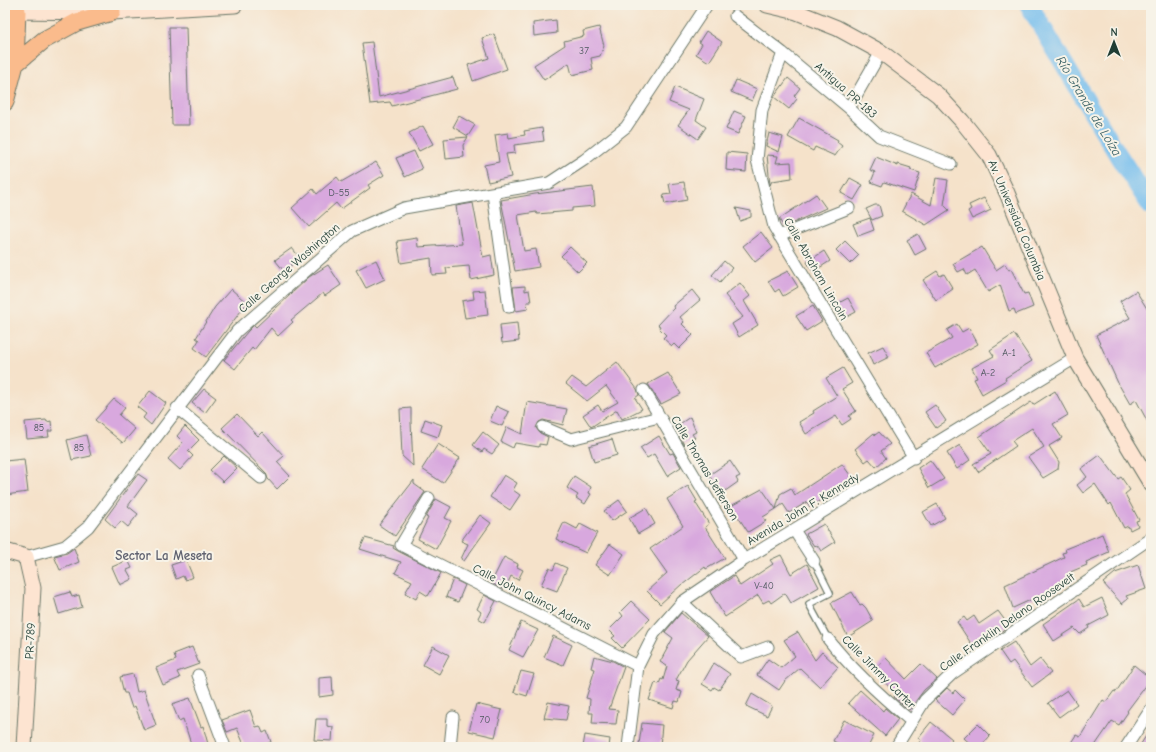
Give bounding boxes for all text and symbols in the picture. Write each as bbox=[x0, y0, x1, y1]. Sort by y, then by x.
north arrow bbox=[1094, 22, 1134, 62]
text: N bbox=[1110, 26, 1118, 39]
house number: 37 bbox=[579, 45, 589, 57]
water label: Río Grande de Loíza bbox=[1053, 53, 1125, 159]
street label: Antigua PR-183 bbox=[812, 59, 880, 121]
street label: Av. Universidad Columbia bbox=[985, 158, 1049, 282]
house number: D-55 bbox=[328, 187, 350, 199]
street label: Calle Abraham Lincoln bbox=[781, 215, 851, 323]
street label: Calle George Washington bbox=[236, 220, 342, 316]
house number: A-1 bbox=[1002, 347, 1016, 359]
house number: A-2 bbox=[981, 367, 995, 379]
street label: Calle Thomas Jefferson bbox=[668, 413, 742, 523]
house number: 85 bbox=[34, 422, 44, 434]
house number: 85 bbox=[74, 442, 84, 454]
street label: Avenida John F. Kennedy bbox=[744, 470, 862, 548]
district label: Sector La Meseta bbox=[115, 548, 213, 563]
street label: Calle John Quincy Adams bbox=[470, 561, 594, 633]
street label: Calle Franklin Delano Roosevelt bbox=[937, 570, 1078, 674]
house number: V-40 bbox=[754, 580, 774, 592]
street label: PR-789 bbox=[22, 622, 38, 660]
street label: Calle Jimmy Carter bbox=[839, 632, 919, 712]
house number: 70 bbox=[480, 714, 490, 726]

